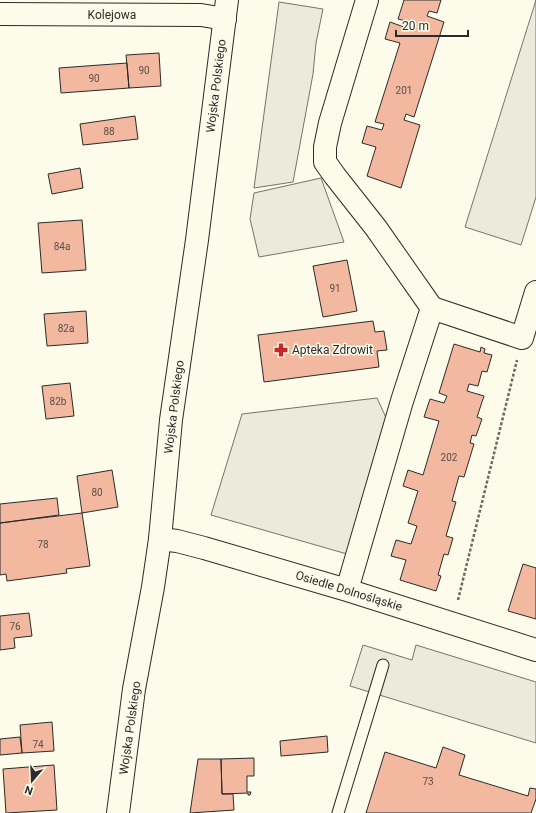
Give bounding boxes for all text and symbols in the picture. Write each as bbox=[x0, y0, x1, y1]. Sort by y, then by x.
street label: Kolejowa bbox=[88, 8, 136, 22]
scale bar bbox=[396, 12, 468, 38]
text: 20 m bbox=[402, 19, 429, 33]
street label: Wojska Polskiego bbox=[203, 38, 229, 134]
house number: 90 bbox=[138, 65, 150, 76]
house number: 90 bbox=[88, 73, 100, 84]
house number: 201 bbox=[396, 85, 412, 96]
house number: 88 bbox=[103, 126, 115, 137]
house number: 84a bbox=[54, 241, 70, 252]
house number: 91 bbox=[329, 283, 341, 294]
house number: 82a bbox=[58, 323, 74, 334]
pharmacy icon: Apteka Zdrowit bbox=[273, 342, 289, 358]
place label: Apteka Zdrowit bbox=[292, 343, 373, 357]
street label: Wojska Polskiego bbox=[161, 359, 187, 455]
house number: 82b bbox=[50, 396, 67, 407]
house number: 202 bbox=[441, 452, 458, 463]
house number: 80 bbox=[91, 487, 103, 498]
house number: 78 bbox=[37, 539, 49, 550]
street label: Osiedle Dolnośląskie bbox=[294, 568, 404, 614]
house number: 76 bbox=[9, 621, 21, 632]
street label: Wojska Polskiego bbox=[117, 680, 144, 776]
house number: 74 bbox=[32, 739, 44, 750]
north arrow bbox=[12, 761, 52, 801]
house number: 73 bbox=[422, 776, 434, 787]
text: N bbox=[23, 782, 35, 797]

